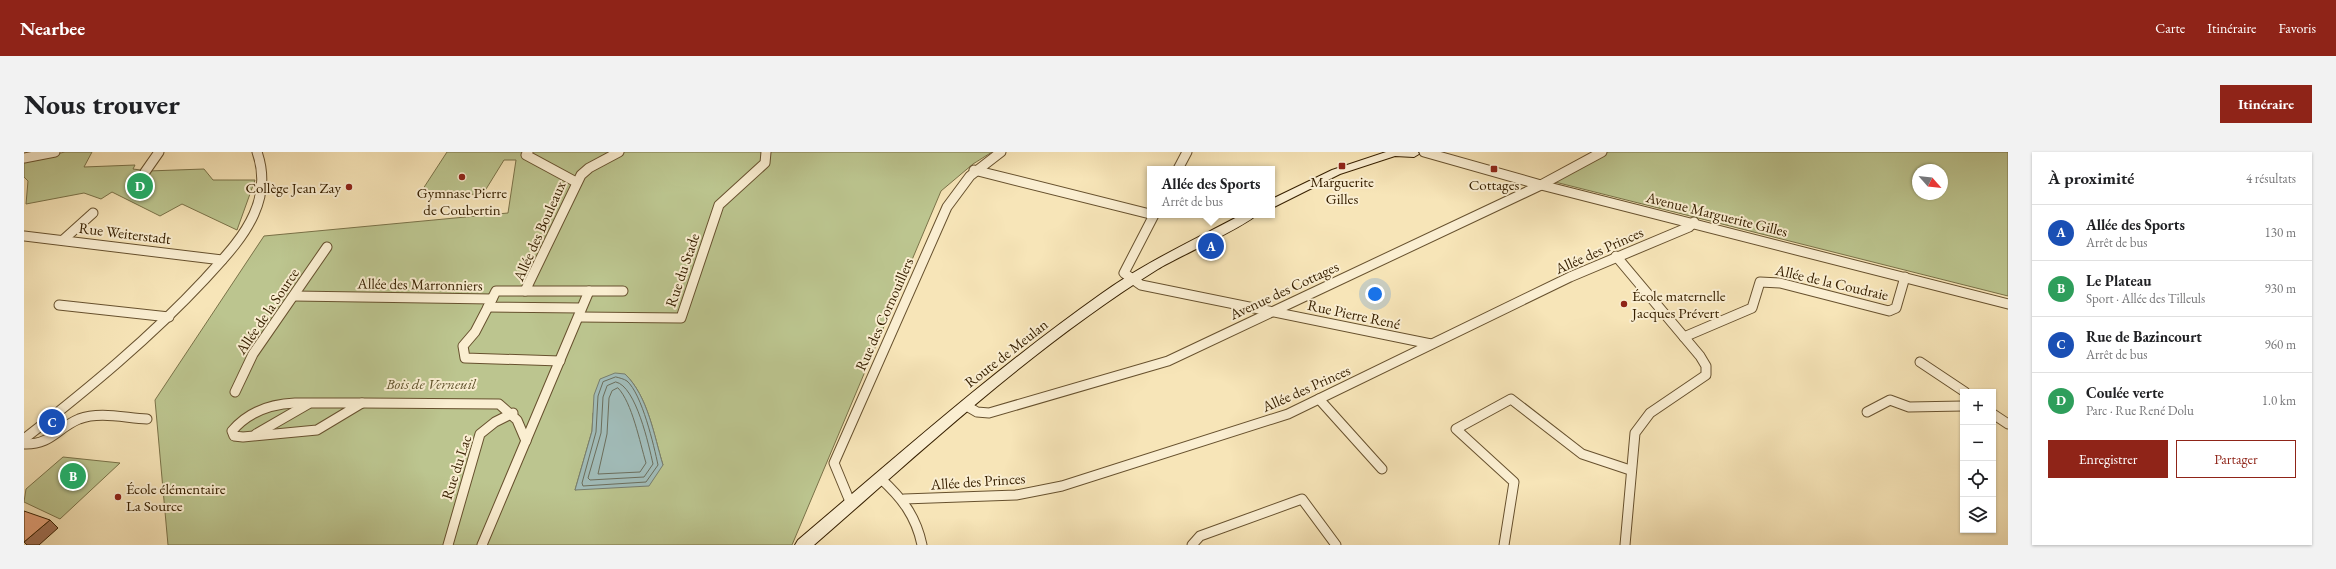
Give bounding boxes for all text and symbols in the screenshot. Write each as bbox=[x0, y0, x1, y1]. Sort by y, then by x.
text: Nearbee bbox=[20, 16, 85, 41]
text: Carte bbox=[2155, 19, 2185, 37]
text: Itinéraire bbox=[2207, 19, 2257, 37]
text: Favoris bbox=[2279, 19, 2316, 37]
button: Itinéraire bbox=[2220, 85, 2312, 123]
text: Nous trouver bbox=[24, 86, 180, 122]
marker: Marguerite Gilles bbox=[1337, 161, 1347, 171]
marker: Cottages bbox=[1489, 164, 1499, 174]
north arrow bbox=[1912, 164, 1948, 200]
popup bbox=[1147, 166, 1275, 218]
text: À proximité bbox=[2048, 167, 2134, 189]
text: 4 résultats bbox=[2246, 170, 2296, 187]
pin: D bbox=[127, 171, 153, 201]
marker: Gymnase Pierre de Coubertin bbox=[457, 172, 467, 182]
place label: Marguerite Gilles bbox=[1310, 172, 1374, 208]
text: Allée des Sports bbox=[1162, 174, 1260, 193]
place label: Cottages bbox=[1469, 175, 1520, 194]
place label: Collège Jean Zay bbox=[245, 178, 341, 197]
street label: Allée des Bouleaux bbox=[508, 178, 570, 285]
marker: Collège Jean Zay bbox=[344, 182, 354, 192]
place label: Gymnase Pierre de Coubertin bbox=[417, 183, 507, 219]
street label: Avenue Marguerite Gilles bbox=[1643, 187, 1790, 241]
text: Arrêt de bus bbox=[1162, 193, 1223, 210]
text: Allée des Sports bbox=[2086, 215, 2185, 234]
street label: Rue Weiterstadt bbox=[78, 218, 172, 248]
street label: Allée des Princes bbox=[1551, 222, 1646, 278]
text: A bbox=[2056, 224, 2066, 241]
text: 130 m bbox=[2265, 224, 2296, 241]
street label: Rue du Stade bbox=[660, 230, 704, 310]
pin: A bbox=[1198, 231, 1224, 261]
text: Arrêt de bus bbox=[2086, 234, 2147, 251]
street label: Rue des Cornouillers bbox=[851, 254, 917, 373]
street label: Avenue des Cottages bbox=[1226, 256, 1342, 324]
street label: Allée de la Coudraie bbox=[1773, 260, 1890, 304]
street label: Allée de la Source bbox=[231, 264, 303, 359]
text: Le Plateau bbox=[2086, 271, 2152, 290]
street label: Allée des Marronniers bbox=[356, 273, 483, 295]
text: B bbox=[2057, 280, 2065, 297]
text: 930 m bbox=[2265, 280, 2296, 297]
your location bbox=[1365, 284, 1385, 304]
place label: École maternelle Jacques Prévert bbox=[1630, 286, 1726, 322]
text: Sport · Allée des Tilleuls bbox=[2086, 290, 2205, 307]
street label: Rue Pierre René bbox=[1306, 295, 1402, 333]
marker: École maternelle Jacques Prévert bbox=[1619, 299, 1629, 309]
street label: Route de Meulan bbox=[961, 315, 1052, 391]
text: Rue de Bazincourt bbox=[2086, 327, 2202, 346]
text: C bbox=[2056, 336, 2066, 353]
text: 960 m bbox=[2265, 336, 2296, 353]
text: Arrêt de bus bbox=[2086, 346, 2147, 363]
street label: Allée des Princes bbox=[1258, 360, 1353, 416]
park label: Bois de Verneuil bbox=[385, 374, 477, 393]
text: Coulée verte bbox=[2086, 383, 2164, 402]
map controls bbox=[1960, 389, 1996, 533]
button: + bbox=[1960, 389, 1996, 425]
text: D bbox=[2056, 392, 2066, 409]
text: 1.0 km bbox=[2262, 392, 2296, 409]
text: Parc · Rue René Dolu bbox=[2086, 402, 2194, 419]
pin: C bbox=[39, 407, 65, 437]
button: − bbox=[1960, 425, 1996, 461]
street label: Rue du Lac bbox=[437, 432, 475, 502]
button: Enregistrer bbox=[2048, 440, 2168, 478]
button: Partager bbox=[2176, 440, 2296, 478]
pin: B bbox=[60, 461, 86, 491]
button: locate bbox=[1960, 461, 1996, 497]
street label: Allée des Princes bbox=[929, 468, 1026, 494]
place label: École élémentaire La Source bbox=[126, 479, 226, 515]
marker: École élémentaire La Source bbox=[113, 492, 123, 502]
button: layers bbox=[1960, 497, 1996, 533]

